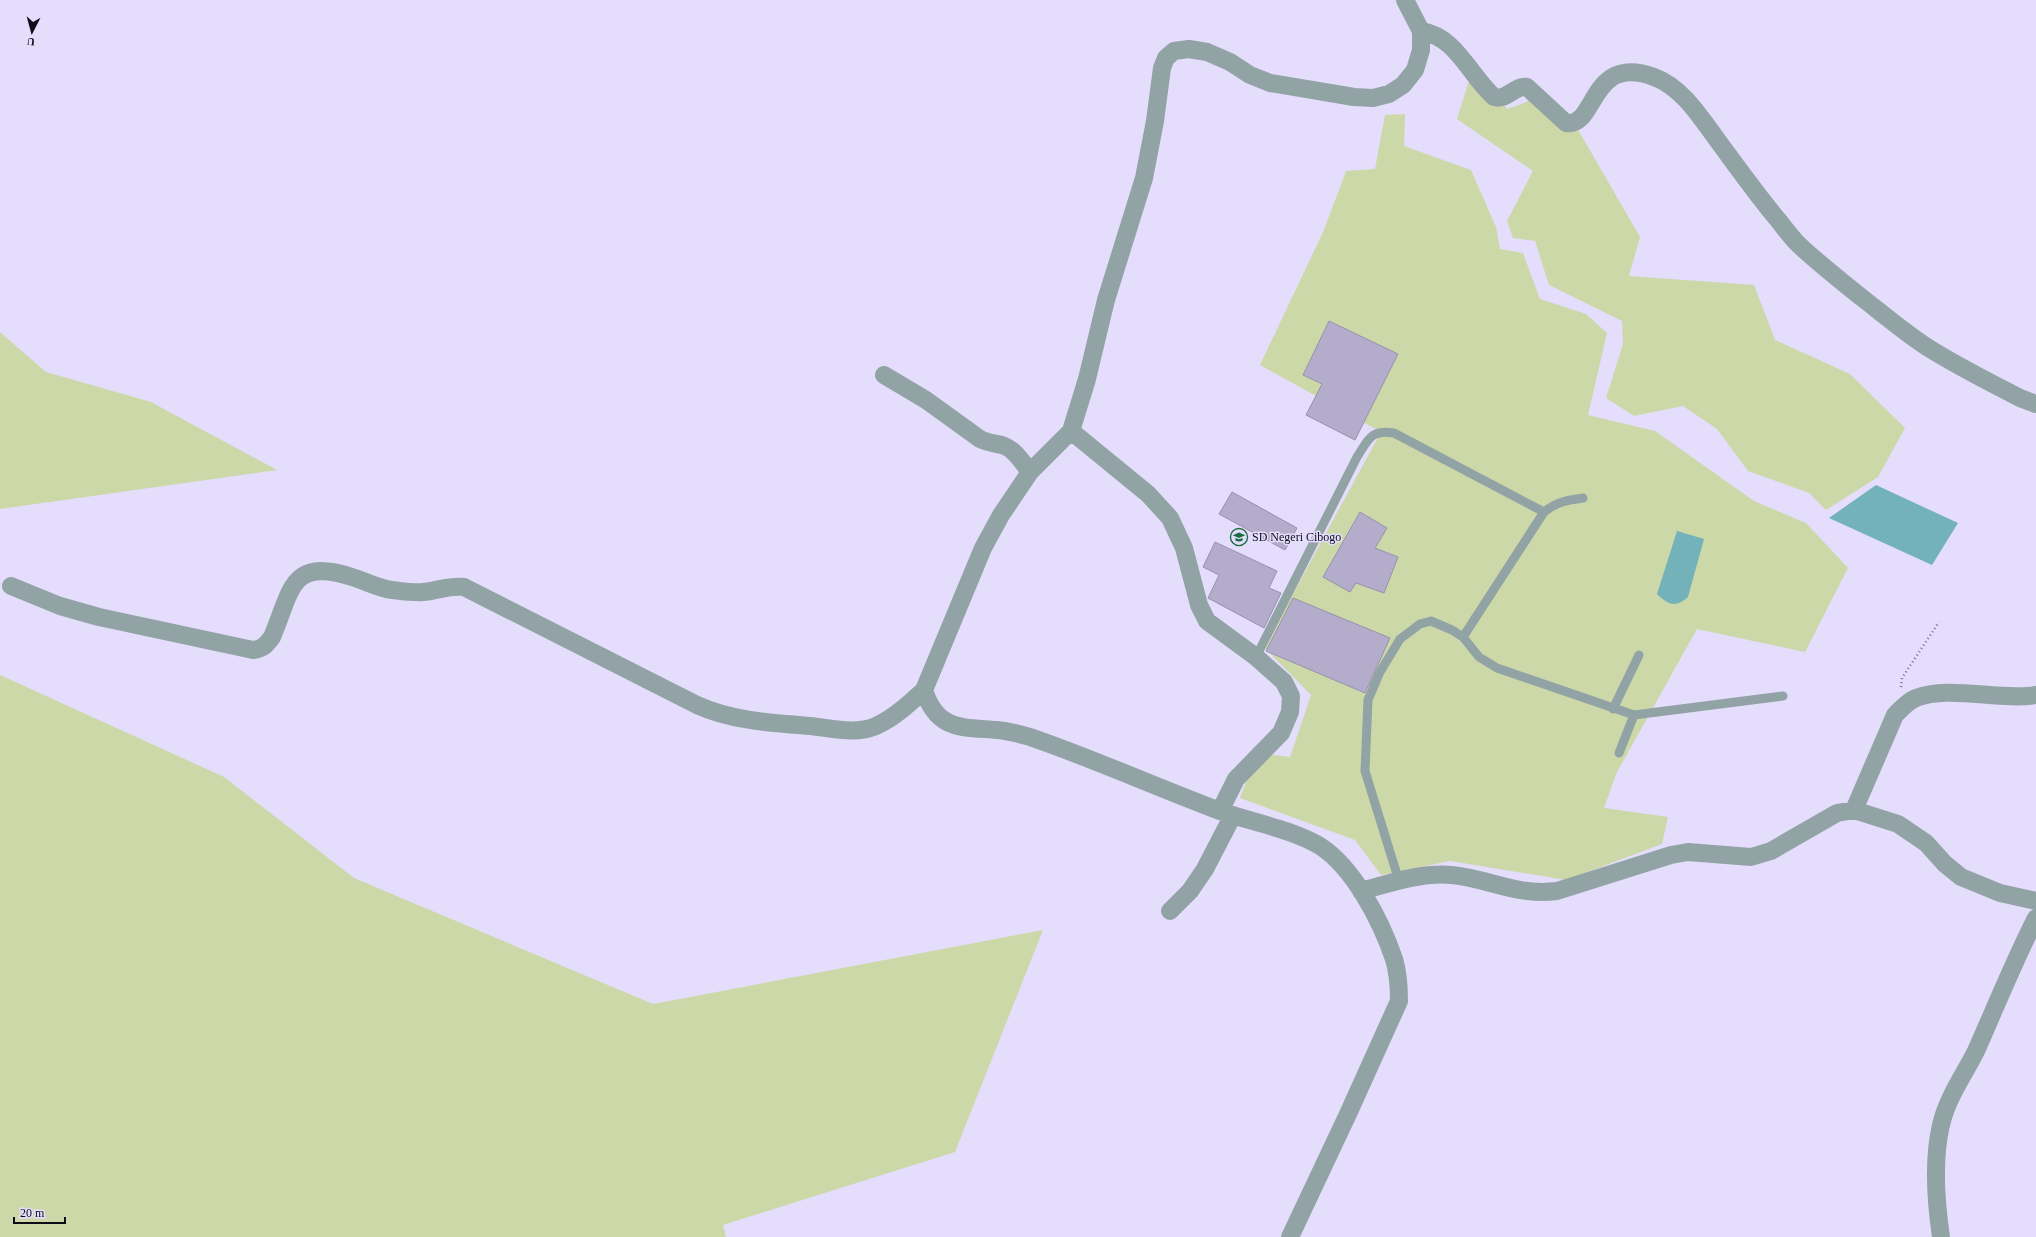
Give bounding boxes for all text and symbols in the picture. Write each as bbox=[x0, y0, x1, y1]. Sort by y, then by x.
north arrow bbox=[12, 12, 52, 52]
text: U bbox=[26, 36, 36, 48]
school or university icon: SD Negeri Cibogo bbox=[1229, 527, 1249, 547]
place label: SD Negeri Cibogo bbox=[1252, 530, 1341, 544]
scale bar bbox=[14, 1199, 65, 1225]
text: 20 m bbox=[20, 1206, 45, 1220]

